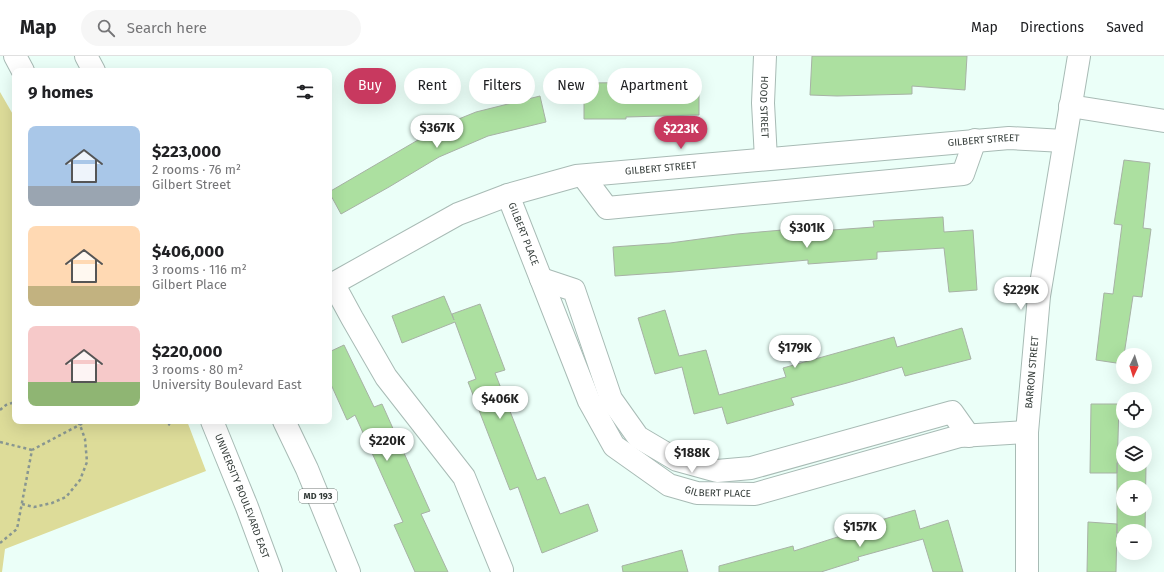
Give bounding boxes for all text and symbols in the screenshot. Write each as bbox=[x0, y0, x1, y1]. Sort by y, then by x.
search box bbox=[81, 10, 361, 46]
text: Map bbox=[20, 16, 57, 39]
icon: search bbox=[95, 17, 117, 39]
text: Search here bbox=[127, 19, 207, 37]
text: Map bbox=[971, 19, 998, 36]
text: Directions bbox=[1020, 19, 1084, 36]
text: Saved bbox=[1106, 19, 1144, 36]
chip: Buy bbox=[344, 68, 396, 104]
chip: Rent bbox=[404, 68, 461, 104]
chip: Filters bbox=[469, 68, 535, 104]
chip: New bbox=[543, 68, 599, 104]
chip: Apartment bbox=[607, 68, 702, 104]
street label: HOOD STREET bbox=[757, 76, 771, 139]
icon: filters bbox=[294, 81, 316, 103]
text: 9 homes bbox=[28, 82, 93, 103]
pin: $367K bbox=[409, 115, 465, 149]
pin: $223K bbox=[653, 116, 709, 150]
text: $367K bbox=[419, 120, 455, 135]
text: $223K bbox=[663, 121, 699, 136]
street label: GILBERT STREET bbox=[947, 132, 1021, 149]
text: $223,000 bbox=[152, 141, 221, 162]
icon: home bbox=[60, 142, 108, 190]
street label: GILBERT STREET bbox=[625, 159, 698, 178]
text: 2 rooms · 76 m² bbox=[152, 162, 241, 177]
text: Gilbert Street bbox=[152, 177, 231, 192]
street label: GILBERT PLACE bbox=[506, 201, 541, 267]
pin: $301K bbox=[779, 215, 835, 249]
text: $301K bbox=[789, 220, 825, 235]
text: $406,000 bbox=[152, 241, 224, 262]
icon: home bbox=[60, 242, 108, 290]
text: 3 rooms · 116 m² bbox=[152, 262, 247, 277]
text: Gilbert Place bbox=[152, 277, 227, 292]
pin: $229K bbox=[993, 277, 1049, 311]
text: $229K bbox=[1003, 282, 1039, 297]
pin: $179K bbox=[767, 335, 823, 369]
street label: BARRON STREET bbox=[1023, 335, 1042, 409]
text: $179K bbox=[778, 340, 812, 355]
text: $220,000 bbox=[152, 341, 222, 362]
icon: home bbox=[60, 342, 108, 390]
north arrow bbox=[1116, 348, 1152, 384]
map controls bbox=[1116, 348, 1152, 560]
text: 3 rooms · 80 m² bbox=[152, 362, 243, 377]
text: University Boulevard East bbox=[152, 377, 302, 392]
pin: $406K bbox=[472, 386, 528, 420]
text: $406K bbox=[481, 391, 519, 406]
button: locate bbox=[1116, 392, 1152, 428]
pin: $220K bbox=[359, 428, 415, 462]
street label: UNIVERSITY BOULEVARD EAST bbox=[212, 432, 272, 561]
text: $220K bbox=[369, 433, 405, 448]
button: layers bbox=[1116, 436, 1152, 472]
pin: $188K bbox=[664, 440, 720, 474]
text: $188K bbox=[674, 445, 710, 460]
button: + bbox=[1116, 480, 1152, 516]
street label: GILBERT PLACE bbox=[683, 484, 751, 500]
road number: MD 193 bbox=[299, 489, 337, 503]
pin: $157K bbox=[832, 514, 888, 548]
text: $157K bbox=[843, 519, 877, 534]
button: − bbox=[1116, 524, 1152, 560]

